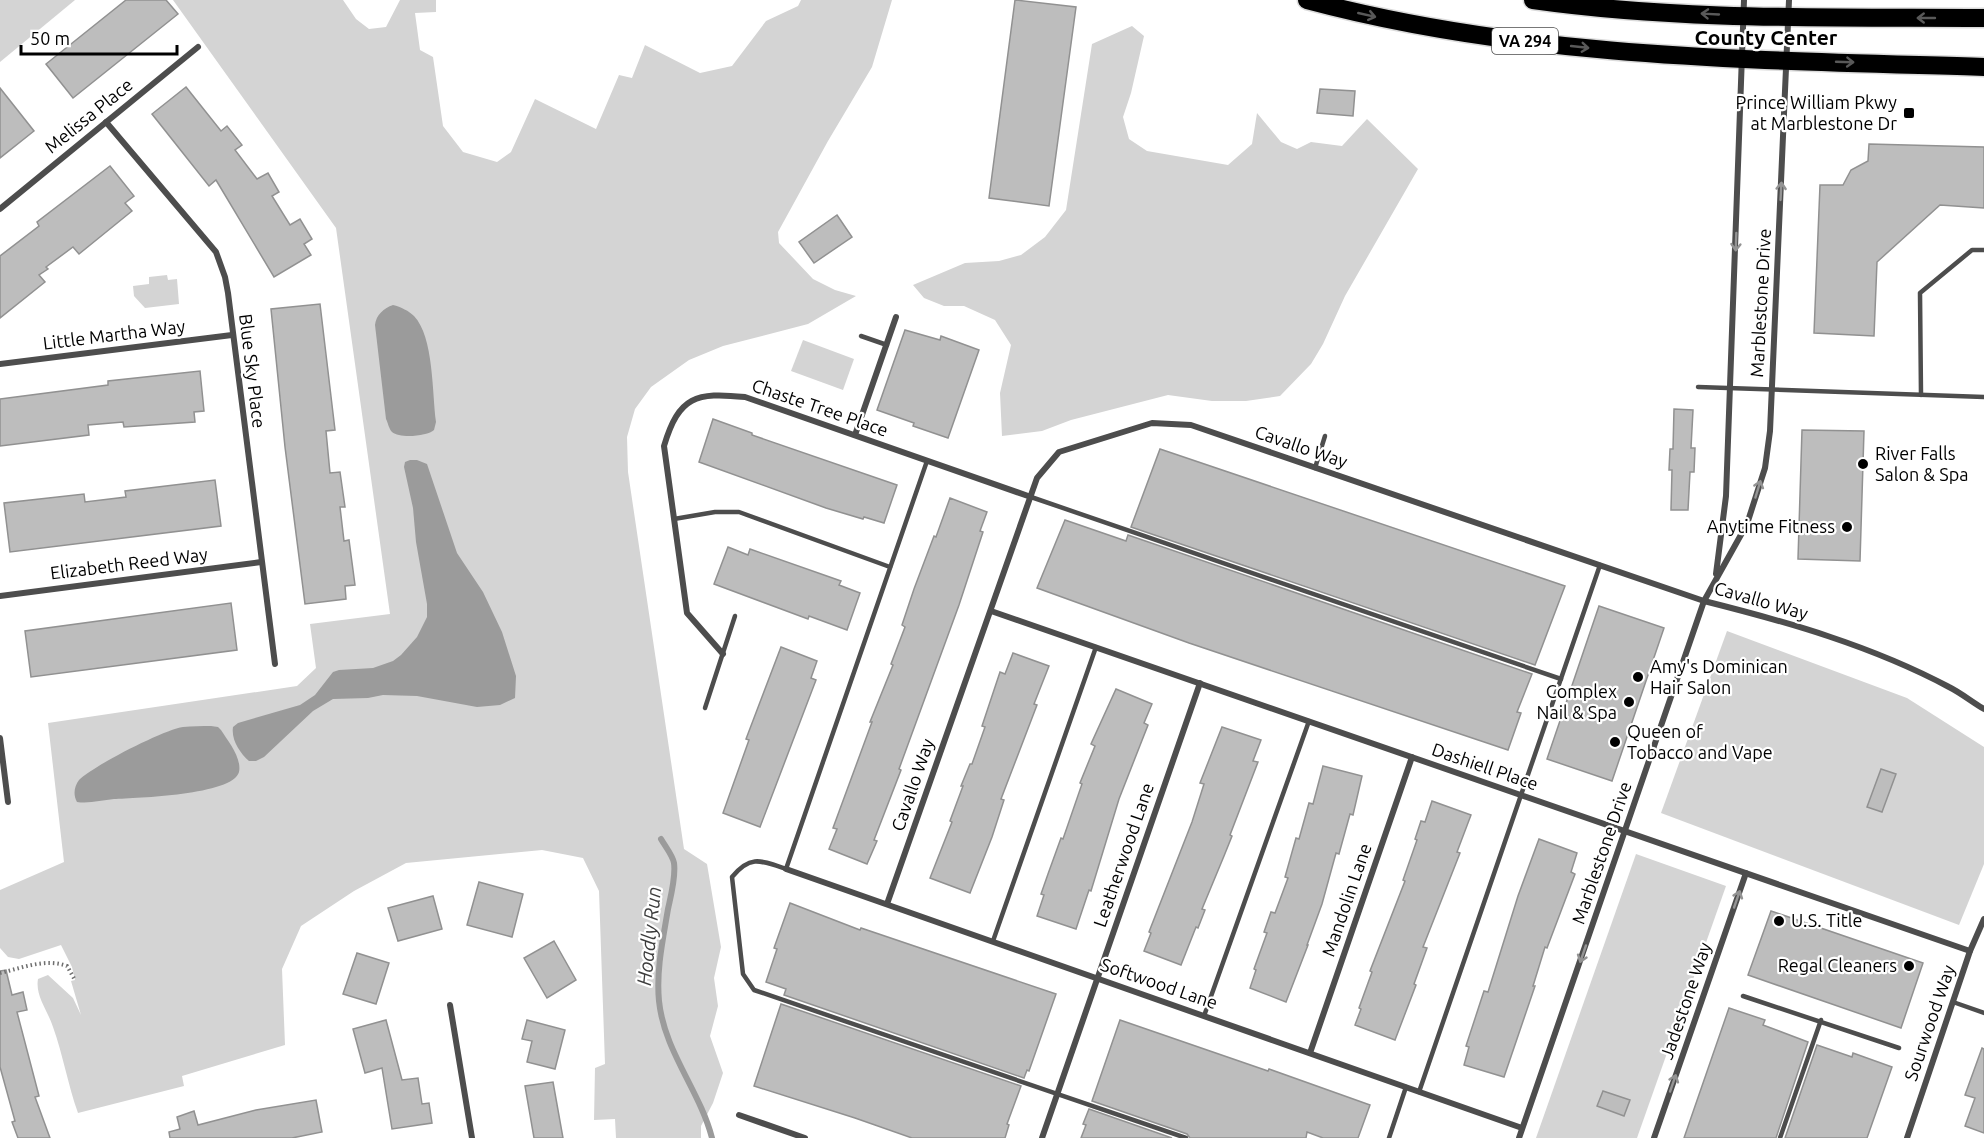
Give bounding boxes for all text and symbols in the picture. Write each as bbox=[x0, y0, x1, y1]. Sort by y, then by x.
one-way arrow bbox=[1357, 9, 1376, 21]
one-way arrow bbox=[1700, 9, 1720, 20]
one-way arrow bbox=[1916, 12, 1936, 24]
scale bar bbox=[21, 18, 177, 56]
district label: County Center bbox=[1695, 25, 1838, 49]
text: 50 m bbox=[30, 28, 70, 48]
road number: VA 294 bbox=[1492, 28, 1558, 54]
one-way arrow bbox=[1570, 42, 1590, 53]
one-way arrow bbox=[1834, 57, 1854, 68]
street label: Melissa Place bbox=[41, 74, 136, 157]
place label: Prince William Pkwy at Marblestone Dr bbox=[1735, 92, 1897, 133]
marker: Prince William Pkwy at Marblestone Dr bbox=[1902, 106, 1916, 120]
one-way arrow bbox=[1775, 181, 1786, 201]
street label: Marblestone Drive bbox=[1746, 228, 1774, 378]
one-way arrow bbox=[1730, 232, 1741, 252]
street label: Blue Sky Place bbox=[236, 313, 270, 429]
street label: Little Martha Way bbox=[42, 315, 186, 353]
street label: Chaste Tree Place bbox=[750, 374, 891, 440]
street label: Cavallo Way bbox=[1252, 421, 1351, 471]
place label: River Falls Salon & Spa bbox=[1875, 443, 1968, 484]
marker: River Falls Salon & Spa bbox=[1856, 457, 1870, 471]
one-way arrow bbox=[1753, 480, 1764, 499]
place label: Anytime Fitness bbox=[1707, 516, 1835, 536]
marker: Anytime Fitness bbox=[1840, 520, 1854, 534]
street label: Elizabeth Reed Way bbox=[49, 543, 209, 583]
street label: Cavallo Way bbox=[1712, 577, 1811, 623]
place label: Amy's Dominican Hair Salon bbox=[1650, 656, 1788, 697]
marker: Amy's Dominican Hair Salon bbox=[1631, 670, 1645, 684]
place label: Complex Nail & Spa bbox=[1537, 681, 1617, 722]
marker: Complex Nail & Spa bbox=[1622, 695, 1636, 709]
place label: Queen of Tobacco and Vape bbox=[1627, 721, 1773, 762]
street label: Cavallo Way bbox=[887, 735, 937, 834]
marker: Queen of Tobacco and Vape bbox=[1608, 735, 1622, 749]
street label: Dashiell Place bbox=[1430, 739, 1541, 794]
street label: Marblestone Drive bbox=[1567, 779, 1635, 926]
street label: Leatherwood Lane bbox=[1089, 780, 1157, 929]
street label: Mandolin Lane bbox=[1317, 840, 1375, 959]
water label: Hoadly Run bbox=[632, 885, 665, 987]
one-way arrow bbox=[1733, 890, 1744, 908]
place label: U.S. Title bbox=[1791, 910, 1862, 930]
marker: U.S. Title bbox=[1772, 914, 1786, 928]
street label: Jadestone Way bbox=[1656, 939, 1715, 1062]
one-way arrow bbox=[1576, 944, 1587, 963]
street label: Softwood Lane bbox=[1098, 954, 1220, 1012]
place label: Regal Cleaners bbox=[1778, 955, 1897, 975]
marker: Regal Cleaners bbox=[1902, 959, 1916, 973]
street label: Sourwood Way bbox=[1900, 962, 1958, 1083]
one-way arrow bbox=[1669, 1074, 1680, 1093]

